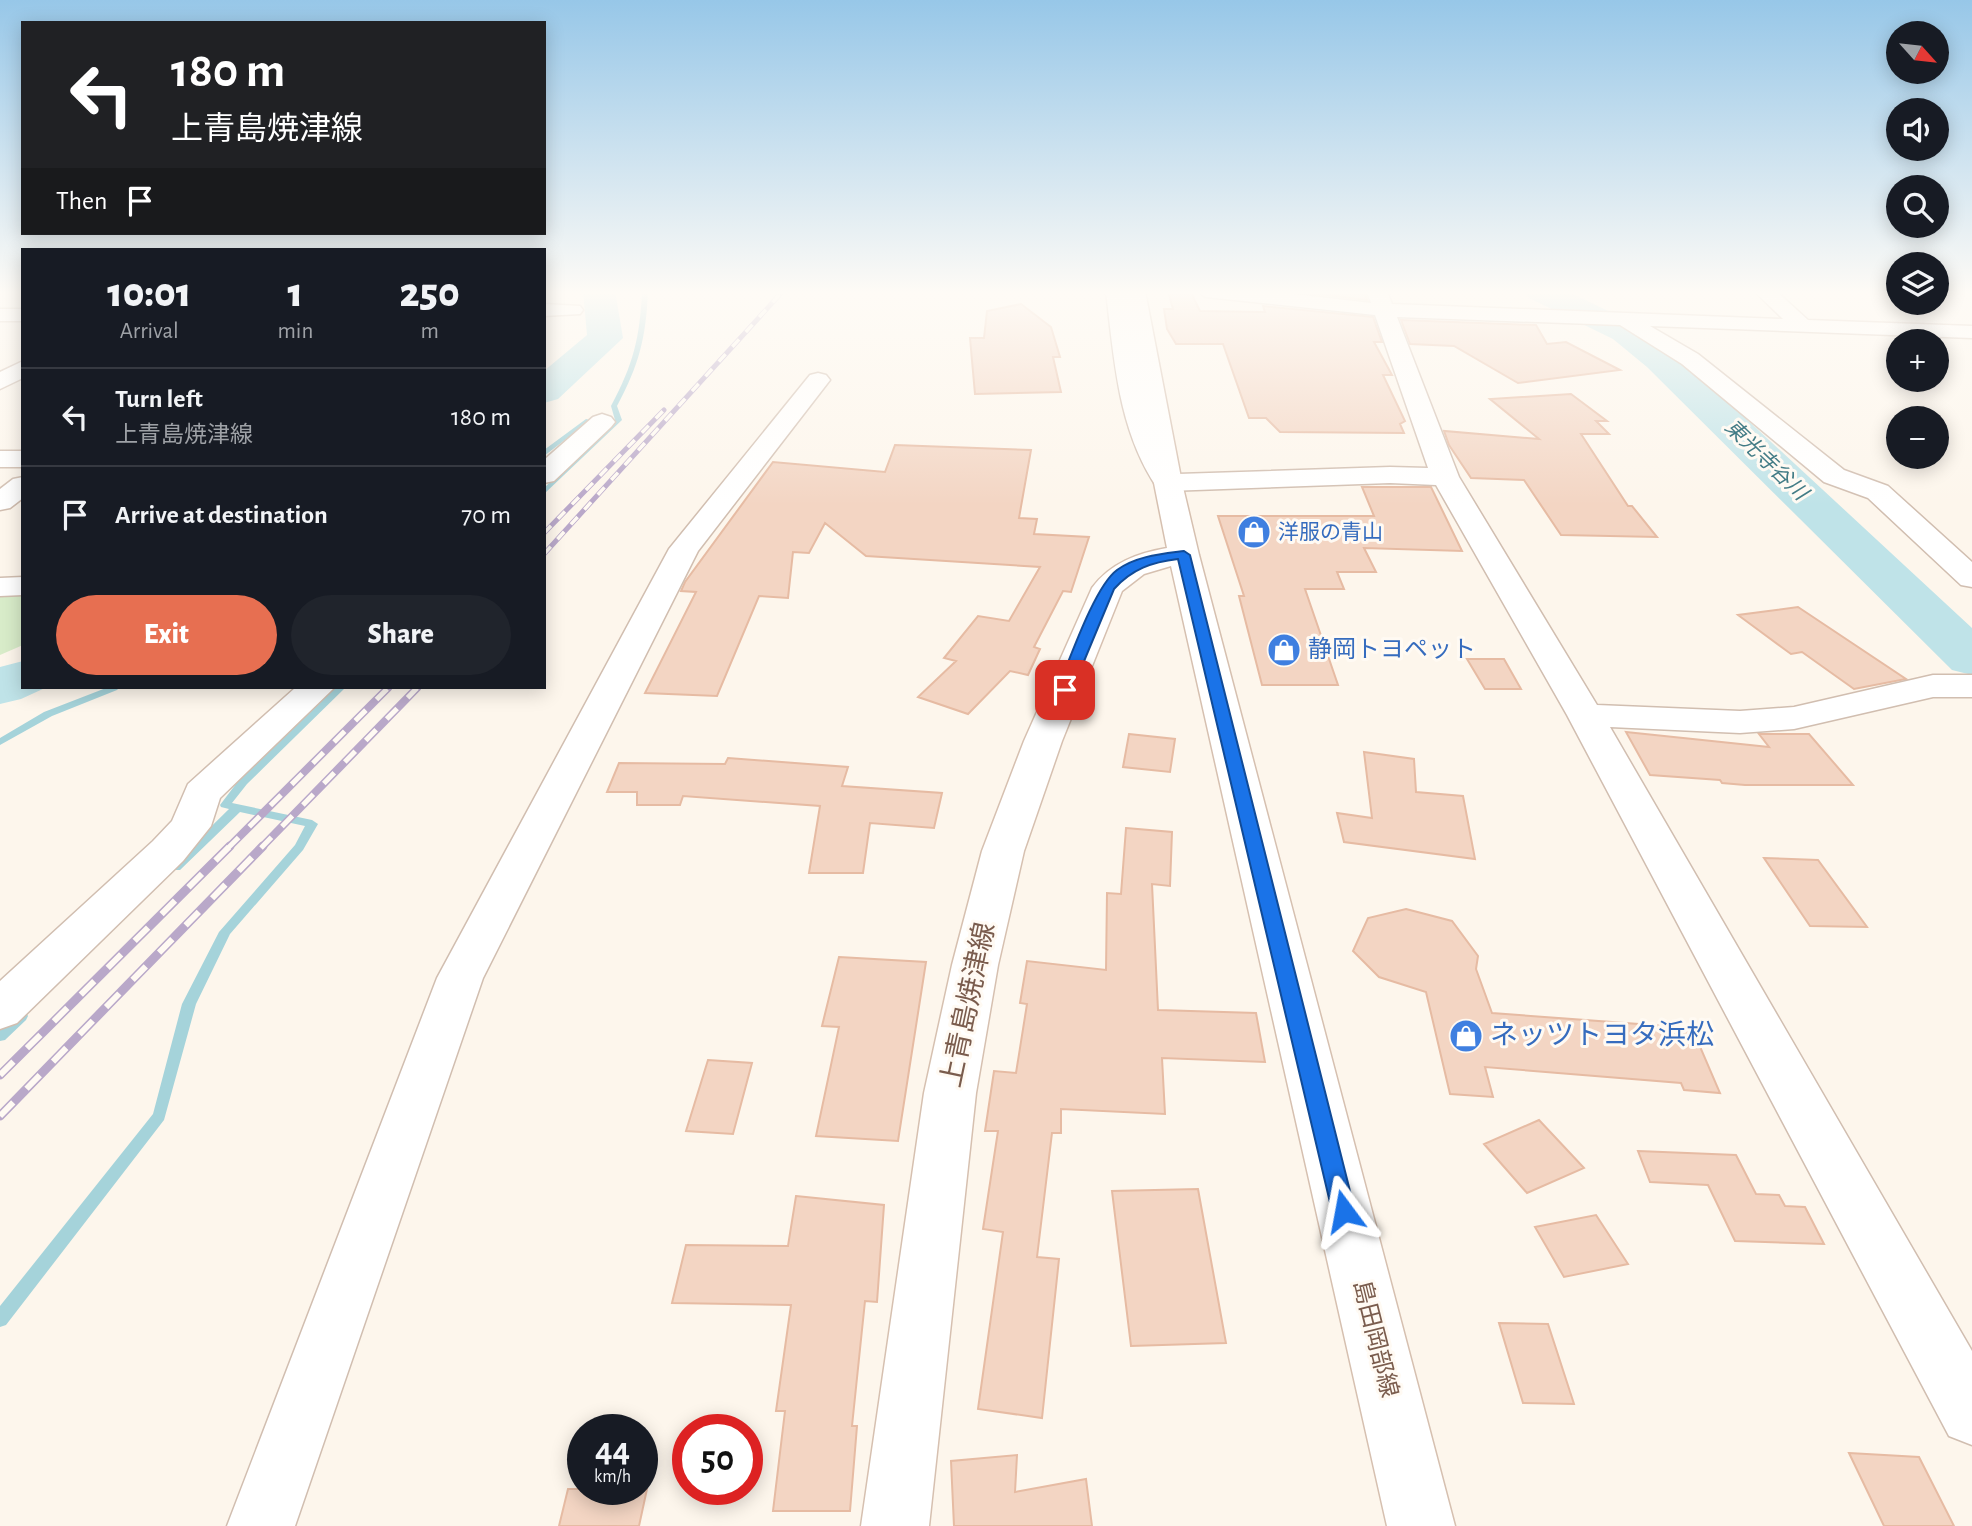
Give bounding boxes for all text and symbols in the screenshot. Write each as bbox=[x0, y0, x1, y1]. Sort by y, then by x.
north arrow bbox=[1886, 21, 1950, 84]
map controls bbox=[1886, 21, 1949, 469]
text: 180 m bbox=[171, 47, 285, 96]
icon: left bbox=[56, 49, 147, 140]
button: sound bbox=[1886, 98, 1949, 161]
text: 上青島焼津線 bbox=[171, 113, 363, 145]
button: search bbox=[1886, 175, 1949, 238]
icon: arrive bbox=[121, 182, 159, 220]
text: Then bbox=[56, 188, 107, 214]
button: layers bbox=[1886, 252, 1949, 315]
text: 10:01 bbox=[107, 272, 191, 314]
text: 1 bbox=[288, 272, 303, 314]
text: 250 bbox=[399, 272, 460, 314]
text: Arrival bbox=[120, 320, 179, 343]
text: min bbox=[277, 320, 313, 343]
text: m bbox=[420, 320, 439, 343]
button: + bbox=[1886, 329, 1949, 392]
text: Turn left bbox=[115, 386, 203, 412]
icon: left bbox=[56, 398, 94, 436]
text: 180 m bbox=[451, 404, 511, 430]
button: − bbox=[1886, 406, 1949, 469]
water label: 東光寺谷川 bbox=[1721, 415, 1813, 505]
text: 上青島焼津線 bbox=[115, 424, 253, 447]
icon: arrive bbox=[56, 496, 94, 534]
text: Arrive at destination bbox=[115, 502, 328, 528]
text: 70 m bbox=[461, 502, 511, 528]
shop icon: 洋服の青山 bbox=[1235, 513, 1273, 551]
place label: 洋服の青山 bbox=[1278, 521, 1383, 543]
button: Exit bbox=[56, 595, 277, 675]
button: Share bbox=[291, 595, 511, 675]
shop icon: 静岡トヨペット bbox=[1265, 631, 1303, 669]
place label: 静岡トヨペット bbox=[1308, 636, 1476, 662]
pin bbox=[1035, 660, 1095, 720]
icon: arrive bbox=[1046, 671, 1084, 709]
street label: 上青島焼津線 bbox=[936, 920, 1000, 1090]
shop icon: ネッツトヨタ浜松 bbox=[1447, 1017, 1485, 1055]
place label: ネッツトヨタ浜松 bbox=[1490, 1020, 1714, 1050]
position arrow bbox=[1307, 1174, 1381, 1248]
street label: 島田岡部線 bbox=[1349, 1277, 1403, 1400]
speed limit sign: 50 bbox=[672, 1414, 763, 1505]
text: 44 bbox=[595, 1433, 630, 1468]
text: km/h bbox=[594, 1468, 631, 1486]

